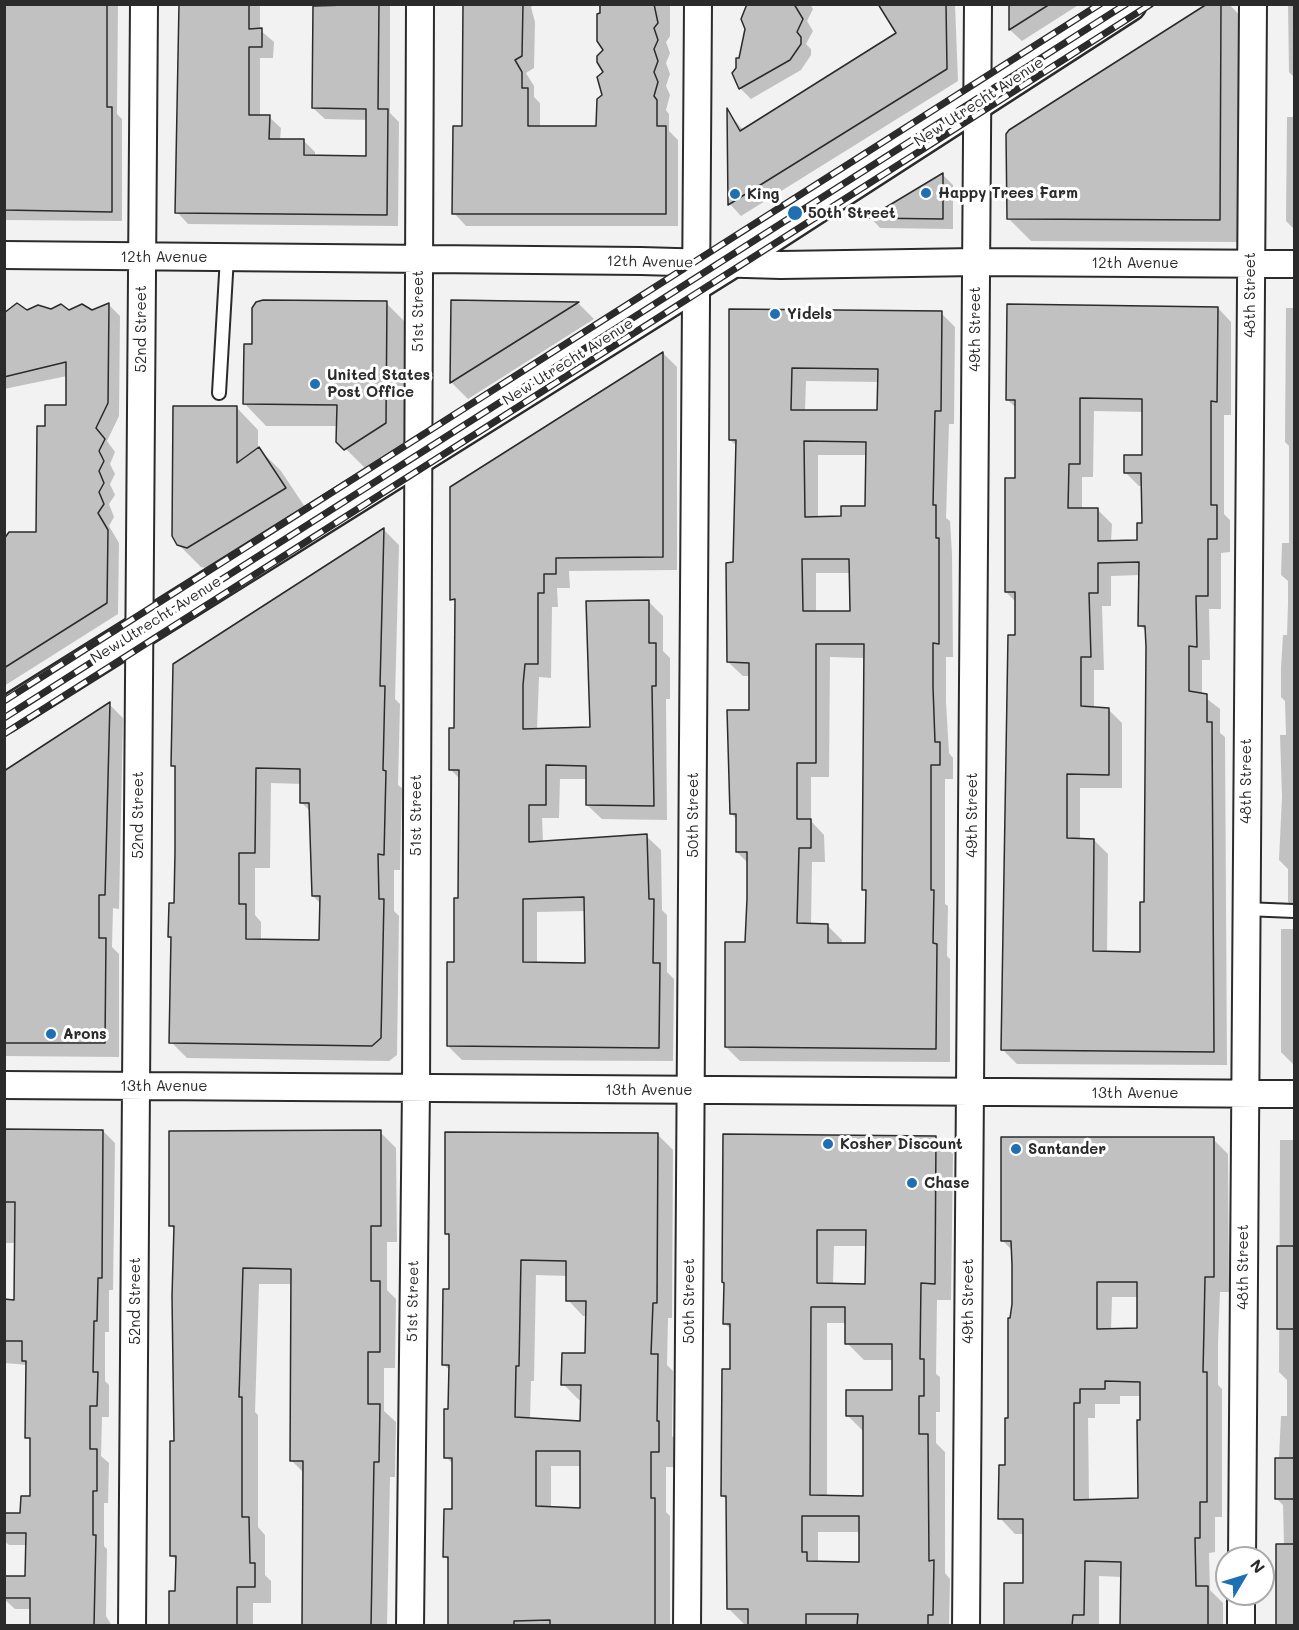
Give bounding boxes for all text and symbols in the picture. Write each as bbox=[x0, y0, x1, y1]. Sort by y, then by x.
street label: New Utrecht Avenue bbox=[911, 53, 1047, 151]
place label: Happy Trees Farm bbox=[938, 184, 1078, 202]
place label: King bbox=[747, 185, 779, 203]
marker: Happy Trees Farm bbox=[919, 186, 933, 200]
marker: King bbox=[728, 187, 742, 201]
marker: 50th Street bbox=[786, 204, 804, 222]
place label: 50th Street bbox=[808, 204, 896, 222]
street label: 12th Avenue bbox=[121, 248, 207, 266]
street label: 12th Avenue bbox=[606, 252, 694, 272]
street label: 48th Street bbox=[1241, 252, 1259, 338]
street label: 12th Avenue bbox=[1092, 254, 1178, 272]
street label: 51st Street bbox=[409, 270, 427, 352]
street label: 52nd Street bbox=[132, 285, 150, 373]
street label: 49th Street bbox=[966, 286, 984, 372]
place label: Yidels bbox=[787, 305, 832, 323]
marker: Yidels bbox=[768, 307, 782, 321]
street label: New Utrecht Avenue bbox=[499, 314, 637, 410]
place label: United States Post Office bbox=[327, 366, 430, 401]
marker: United States Post Office bbox=[308, 377, 322, 391]
street label: New Utrecht Avenue bbox=[87, 572, 225, 668]
street label: 48th Street bbox=[1237, 738, 1255, 824]
street label: 52nd Street bbox=[129, 771, 147, 859]
street label: 50th Street bbox=[684, 772, 702, 858]
street label: 49th Street bbox=[963, 772, 981, 858]
street label: 51st Street bbox=[407, 774, 425, 856]
place label: Arons bbox=[63, 1025, 107, 1043]
marker: Arons bbox=[44, 1027, 58, 1041]
street label: 13th Avenue bbox=[120, 1077, 208, 1095]
street label: 13th Avenue bbox=[605, 1081, 693, 1099]
street label: 13th Avenue bbox=[1091, 1084, 1179, 1102]
place label: Kosher Discount bbox=[840, 1135, 963, 1153]
marker: Kosher Discount bbox=[821, 1137, 835, 1151]
place label: Santander bbox=[1028, 1140, 1106, 1158]
marker: Santander bbox=[1009, 1142, 1023, 1156]
place label: Chase bbox=[924, 1174, 970, 1192]
marker: Chase bbox=[905, 1176, 919, 1190]
street label: 48th Street bbox=[1234, 1224, 1252, 1310]
street label: 52nd Street bbox=[126, 1257, 144, 1345]
street label: 50th Street bbox=[680, 1258, 698, 1344]
street label: 49th Street bbox=[959, 1258, 977, 1344]
street label: 51st Street bbox=[403, 1260, 423, 1342]
north arrow bbox=[1215, 1546, 1275, 1606]
text: N bbox=[1246, 1555, 1270, 1577]

